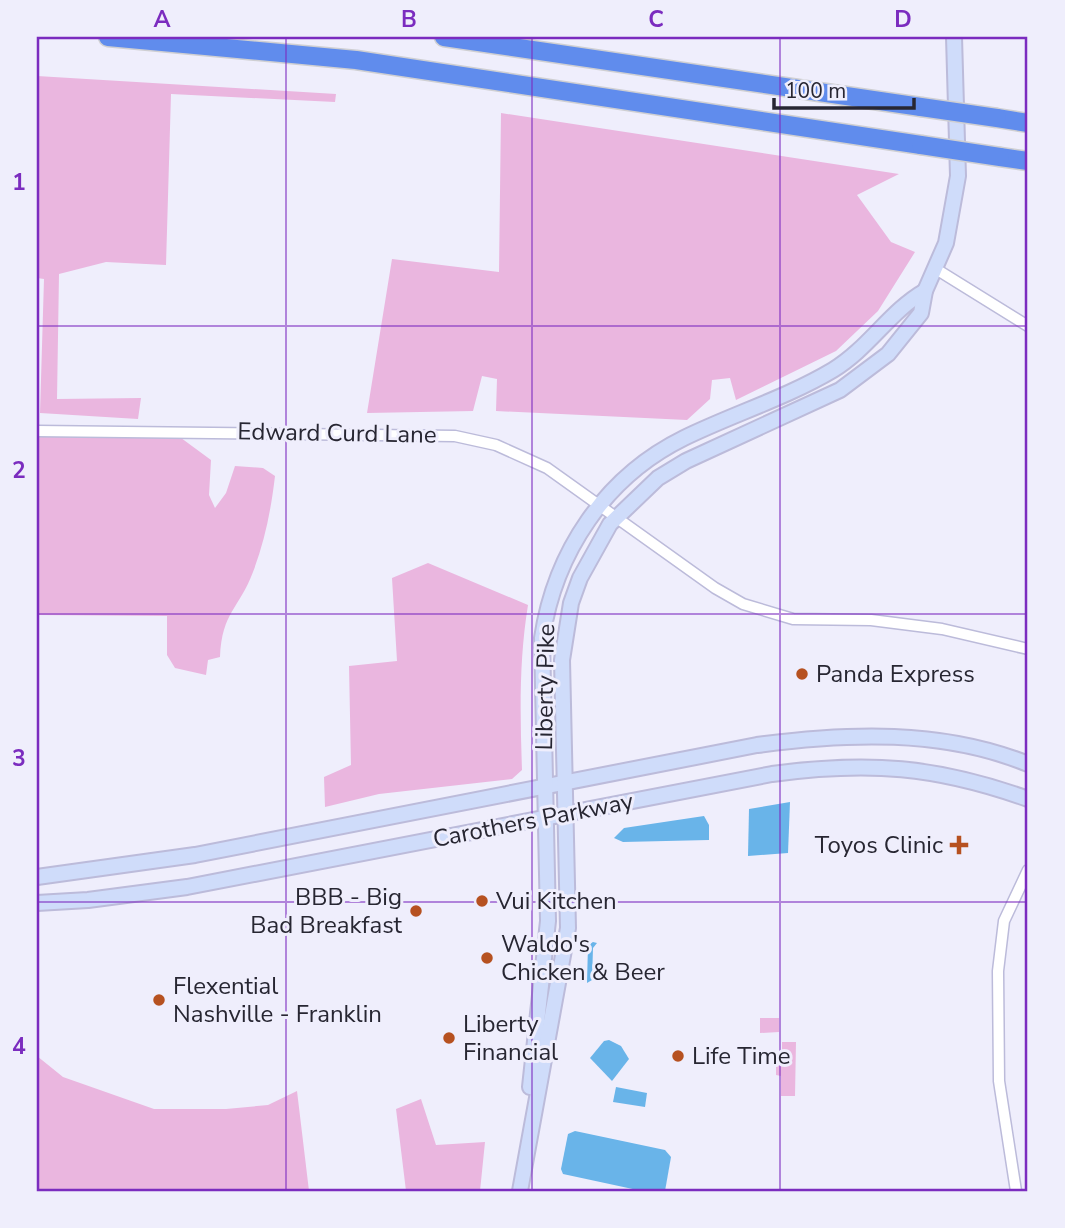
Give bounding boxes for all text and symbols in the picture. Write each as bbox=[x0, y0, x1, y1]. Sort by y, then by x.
text: A bbox=[153, 4, 171, 35]
text: B bbox=[401, 4, 417, 35]
text: C bbox=[648, 4, 664, 35]
text: D bbox=[894, 4, 912, 35]
scale bar bbox=[774, 66, 914, 110]
text: 100 m bbox=[785, 77, 846, 105]
text: 1 bbox=[12, 167, 26, 198]
street label: Edward Curd Lane bbox=[237, 415, 437, 451]
text: 2 bbox=[12, 455, 26, 486]
street label: Liberty Pike bbox=[528, 623, 562, 751]
place label: Panda Express bbox=[816, 658, 975, 690]
marker: Panda Express bbox=[794, 666, 810, 682]
text: 3 bbox=[12, 743, 26, 774]
street label: Carothers Parkway bbox=[430, 785, 637, 855]
place label: Toyos Clinic bbox=[815, 829, 943, 861]
marker: Toyos Clinic bbox=[949, 835, 969, 855]
place label: BBB - Big Bad Breakfast bbox=[250, 881, 403, 941]
place label: Vui Kitchen bbox=[495, 885, 617, 917]
marker: Vui Kitchen bbox=[474, 893, 490, 909]
marker: BBB - Big Bad Breakfast bbox=[408, 903, 424, 919]
place label: Waldo's Chicken & Beer bbox=[501, 928, 665, 988]
marker: Waldo's Chicken & Beer bbox=[479, 950, 495, 966]
place label: Flexential Nashville - Franklin bbox=[173, 970, 382, 1030]
marker: Flexential Nashville - Franklin bbox=[151, 992, 167, 1008]
place label: Liberty Financial bbox=[463, 1008, 558, 1068]
marker: Liberty Financial bbox=[441, 1030, 457, 1046]
text: 4 bbox=[12, 1031, 26, 1062]
place label: Life Time bbox=[692, 1040, 791, 1072]
marker: Life Time bbox=[670, 1048, 686, 1064]

